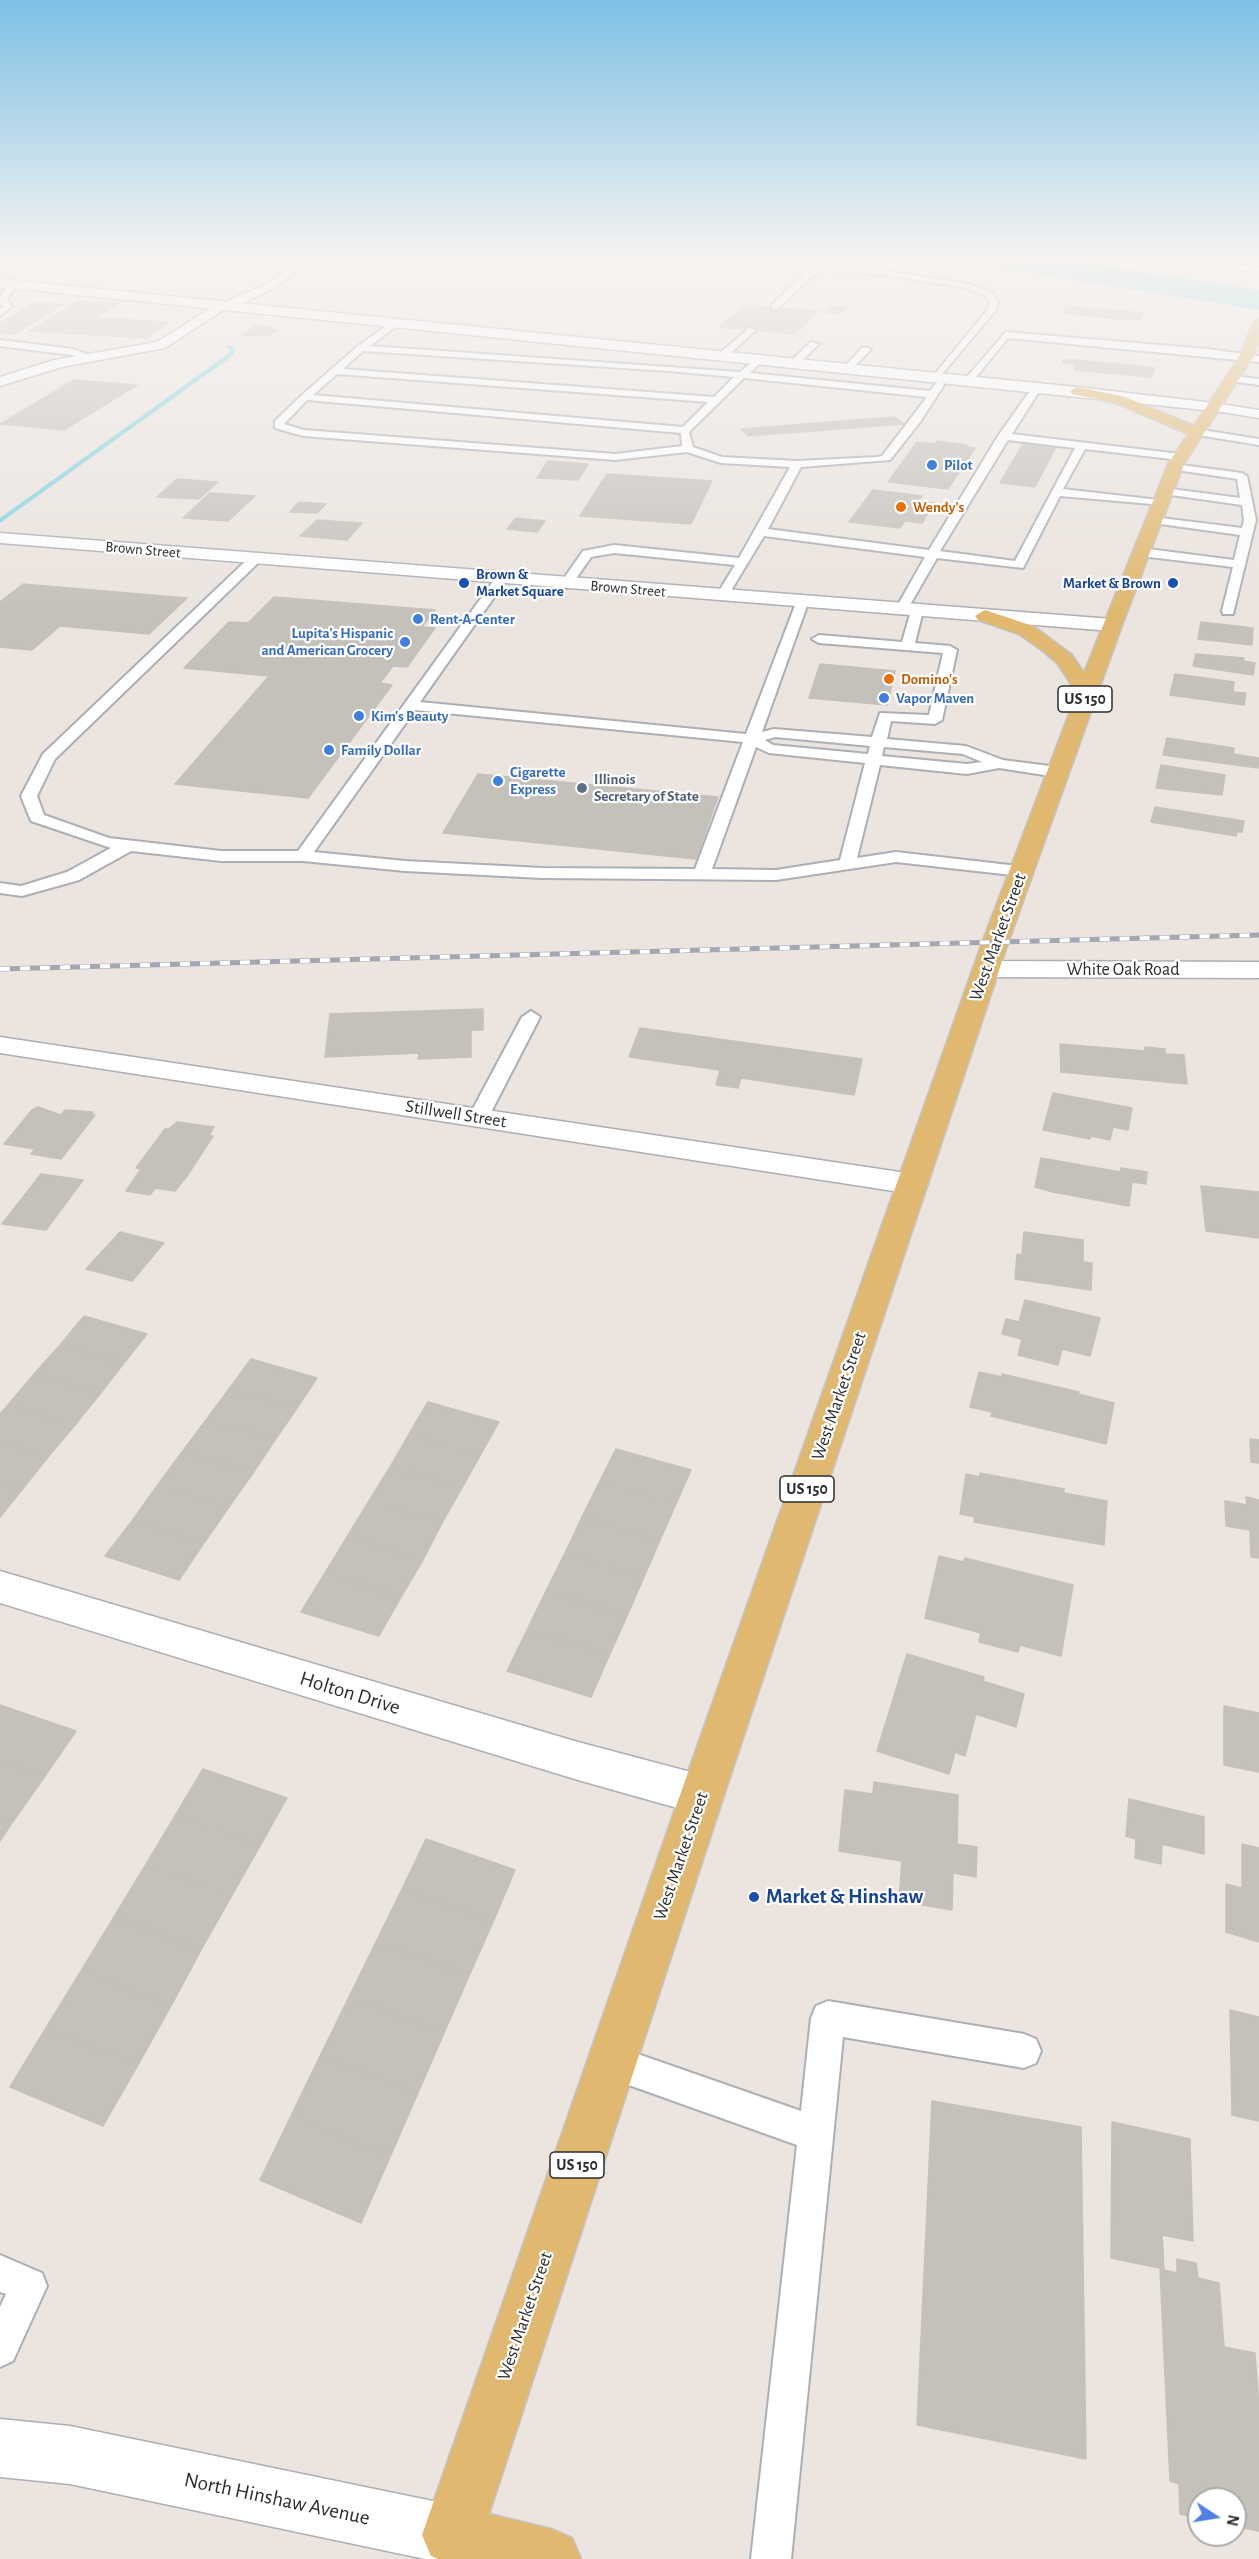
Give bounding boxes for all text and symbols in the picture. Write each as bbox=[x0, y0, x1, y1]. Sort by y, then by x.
place label: Pilot bbox=[944, 456, 973, 474]
marker: Pilot bbox=[925, 458, 939, 472]
place label: Wendy's bbox=[913, 498, 964, 516]
marker: Wendy's bbox=[894, 500, 908, 514]
street label: Brown Street bbox=[105, 538, 181, 562]
place label: Brown & Market Square bbox=[476, 565, 564, 600]
place label: Market & Brown bbox=[1063, 574, 1161, 592]
marker: Brown & Market Square bbox=[457, 576, 471, 590]
marker: Market & Brown bbox=[1166, 576, 1180, 590]
street label: Brown Street bbox=[590, 577, 666, 601]
place label: Rent-A-Center bbox=[430, 610, 515, 628]
marker: Rent-A-Center bbox=[411, 612, 425, 626]
place label: Lupita's Hispanic and American Grocery bbox=[261, 624, 393, 659]
marker: Lupita's Hispanic and American Grocery bbox=[398, 635, 412, 649]
place label: Domino's bbox=[901, 670, 958, 688]
marker: Domino's bbox=[882, 672, 896, 686]
road number: US 150 bbox=[1058, 686, 1112, 712]
place label: Vapor Maven bbox=[896, 689, 974, 707]
marker: Vapor Maven bbox=[877, 691, 891, 705]
place label: Kim's Beauty bbox=[371, 707, 449, 725]
marker: Kim's Beauty bbox=[352, 709, 366, 723]
place label: Family Dollar bbox=[341, 741, 421, 759]
marker: Family Dollar bbox=[322, 743, 336, 757]
place label: Cigarette Express bbox=[510, 763, 566, 798]
place label: Illinois Secretary of State bbox=[594, 770, 699, 805]
marker: Cigarette Express bbox=[491, 774, 505, 788]
marker: Illinois Secretary of State bbox=[575, 781, 589, 795]
street label: West Market Street bbox=[965, 870, 1031, 1004]
street label: White Oak Road bbox=[1066, 959, 1180, 981]
street label: Stillwell Street bbox=[404, 1095, 508, 1133]
street label: West Market Street bbox=[807, 1329, 871, 1463]
road number: US 150 bbox=[780, 1476, 834, 1502]
street label: Holton Drive bbox=[297, 1666, 403, 1720]
street label: West Market Street bbox=[649, 1789, 713, 1923]
place label: Market & Hinshaw bbox=[766, 1884, 923, 1910]
marker: Market & Hinshaw bbox=[747, 1890, 761, 1904]
road number: US 150 bbox=[550, 2152, 604, 2178]
street label: West Market Street bbox=[493, 2249, 557, 2383]
street label: North Hinshaw Avenue bbox=[182, 2467, 372, 2531]
north arrow bbox=[1187, 2487, 1247, 2547]
text: N bbox=[1224, 2513, 1242, 2527]

